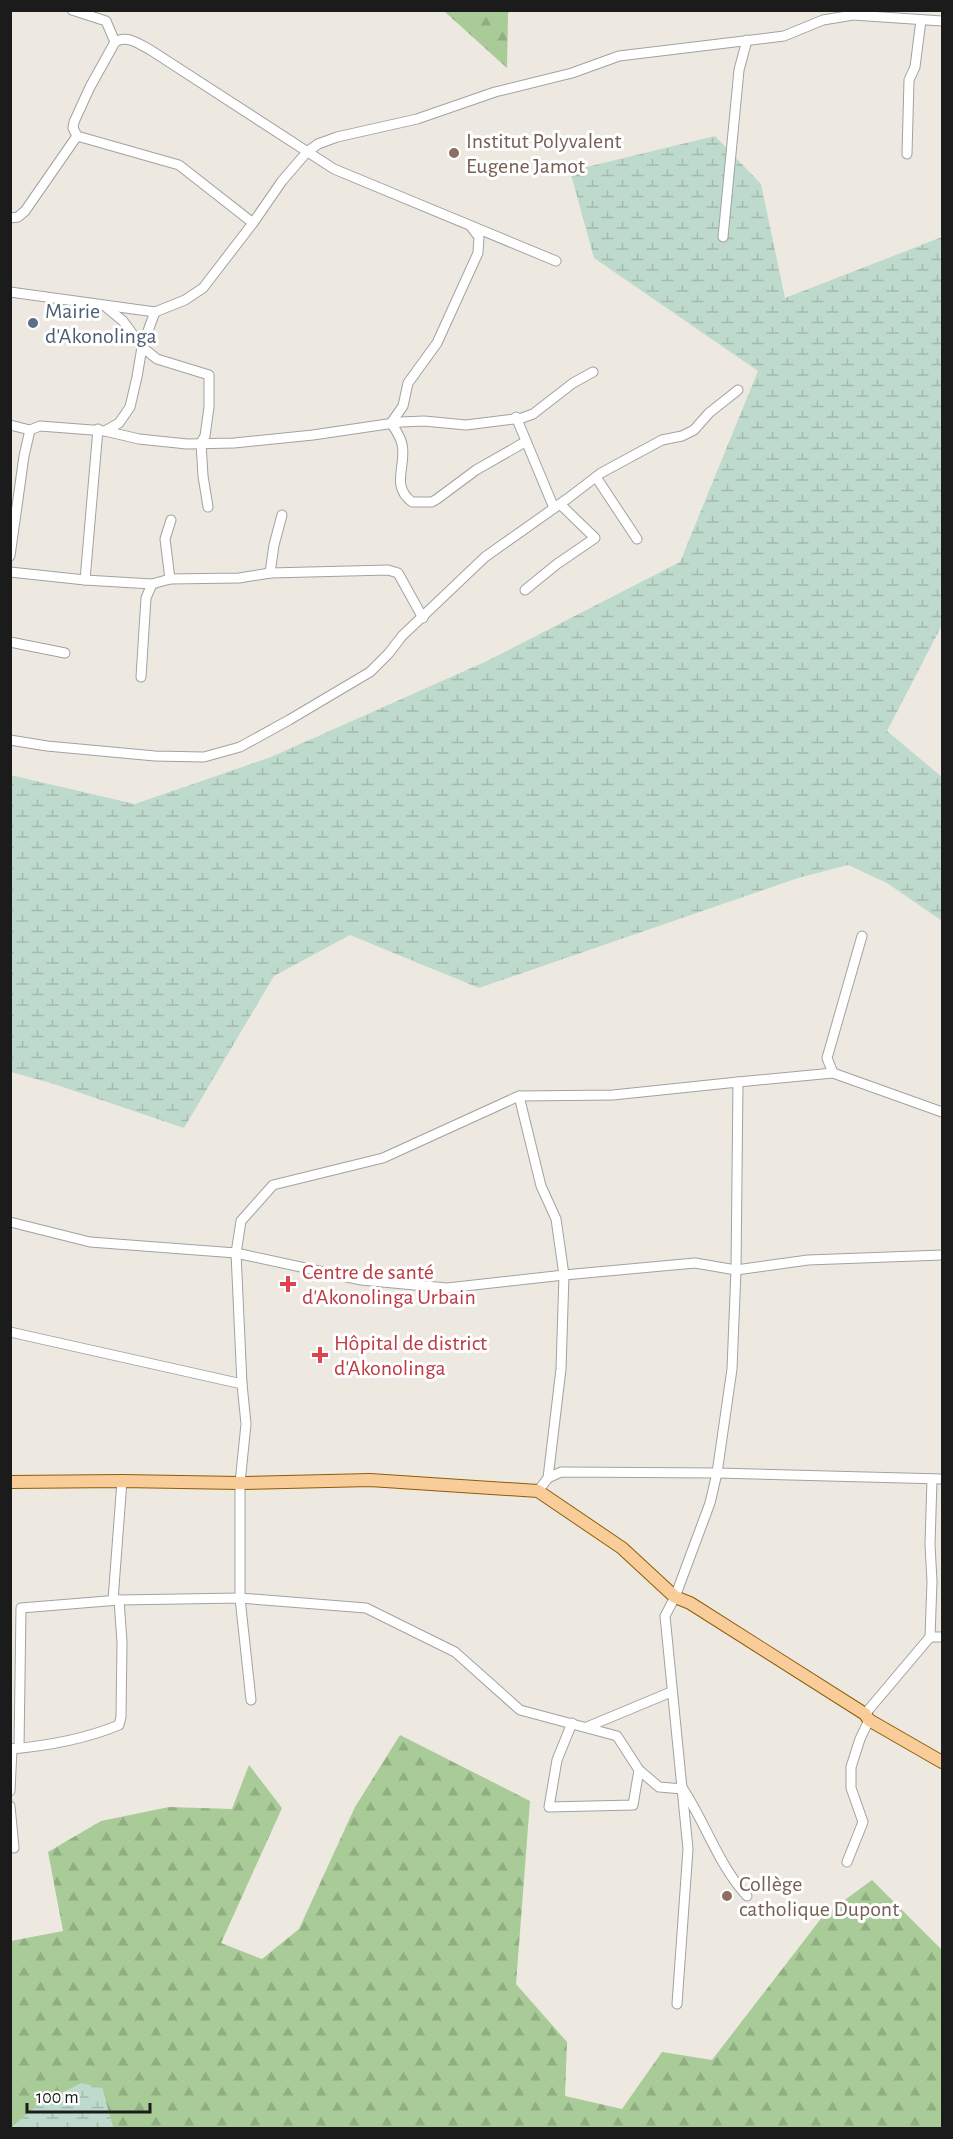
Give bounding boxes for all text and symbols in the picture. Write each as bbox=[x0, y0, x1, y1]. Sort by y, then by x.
place label: Institut Polyvalent Eugene Jamot bbox=[466, 130, 622, 177]
marker: Institut Polyvalent Eugene Jamot bbox=[447, 146, 461, 160]
place label: Mairie d'Akonolinga bbox=[45, 300, 157, 347]
marker: Mairie d'Akonolinga bbox=[26, 316, 40, 330]
place label: Centre de santé d'Akonolinga Urbain bbox=[302, 1261, 476, 1308]
marker: Centre de santé d'Akonolinga Urbain bbox=[279, 1275, 297, 1293]
place label: Hôpital de district d'Akonolinga bbox=[334, 1332, 487, 1379]
marker: Hôpital de district d'Akonolinga bbox=[311, 1346, 329, 1364]
place label: Collège catholique Dupont bbox=[739, 1873, 899, 1920]
marker: Collège catholique Dupont bbox=[720, 1889, 734, 1903]
scale bar bbox=[27, 2076, 150, 2114]
text: 100 m bbox=[36, 2089, 79, 2107]

